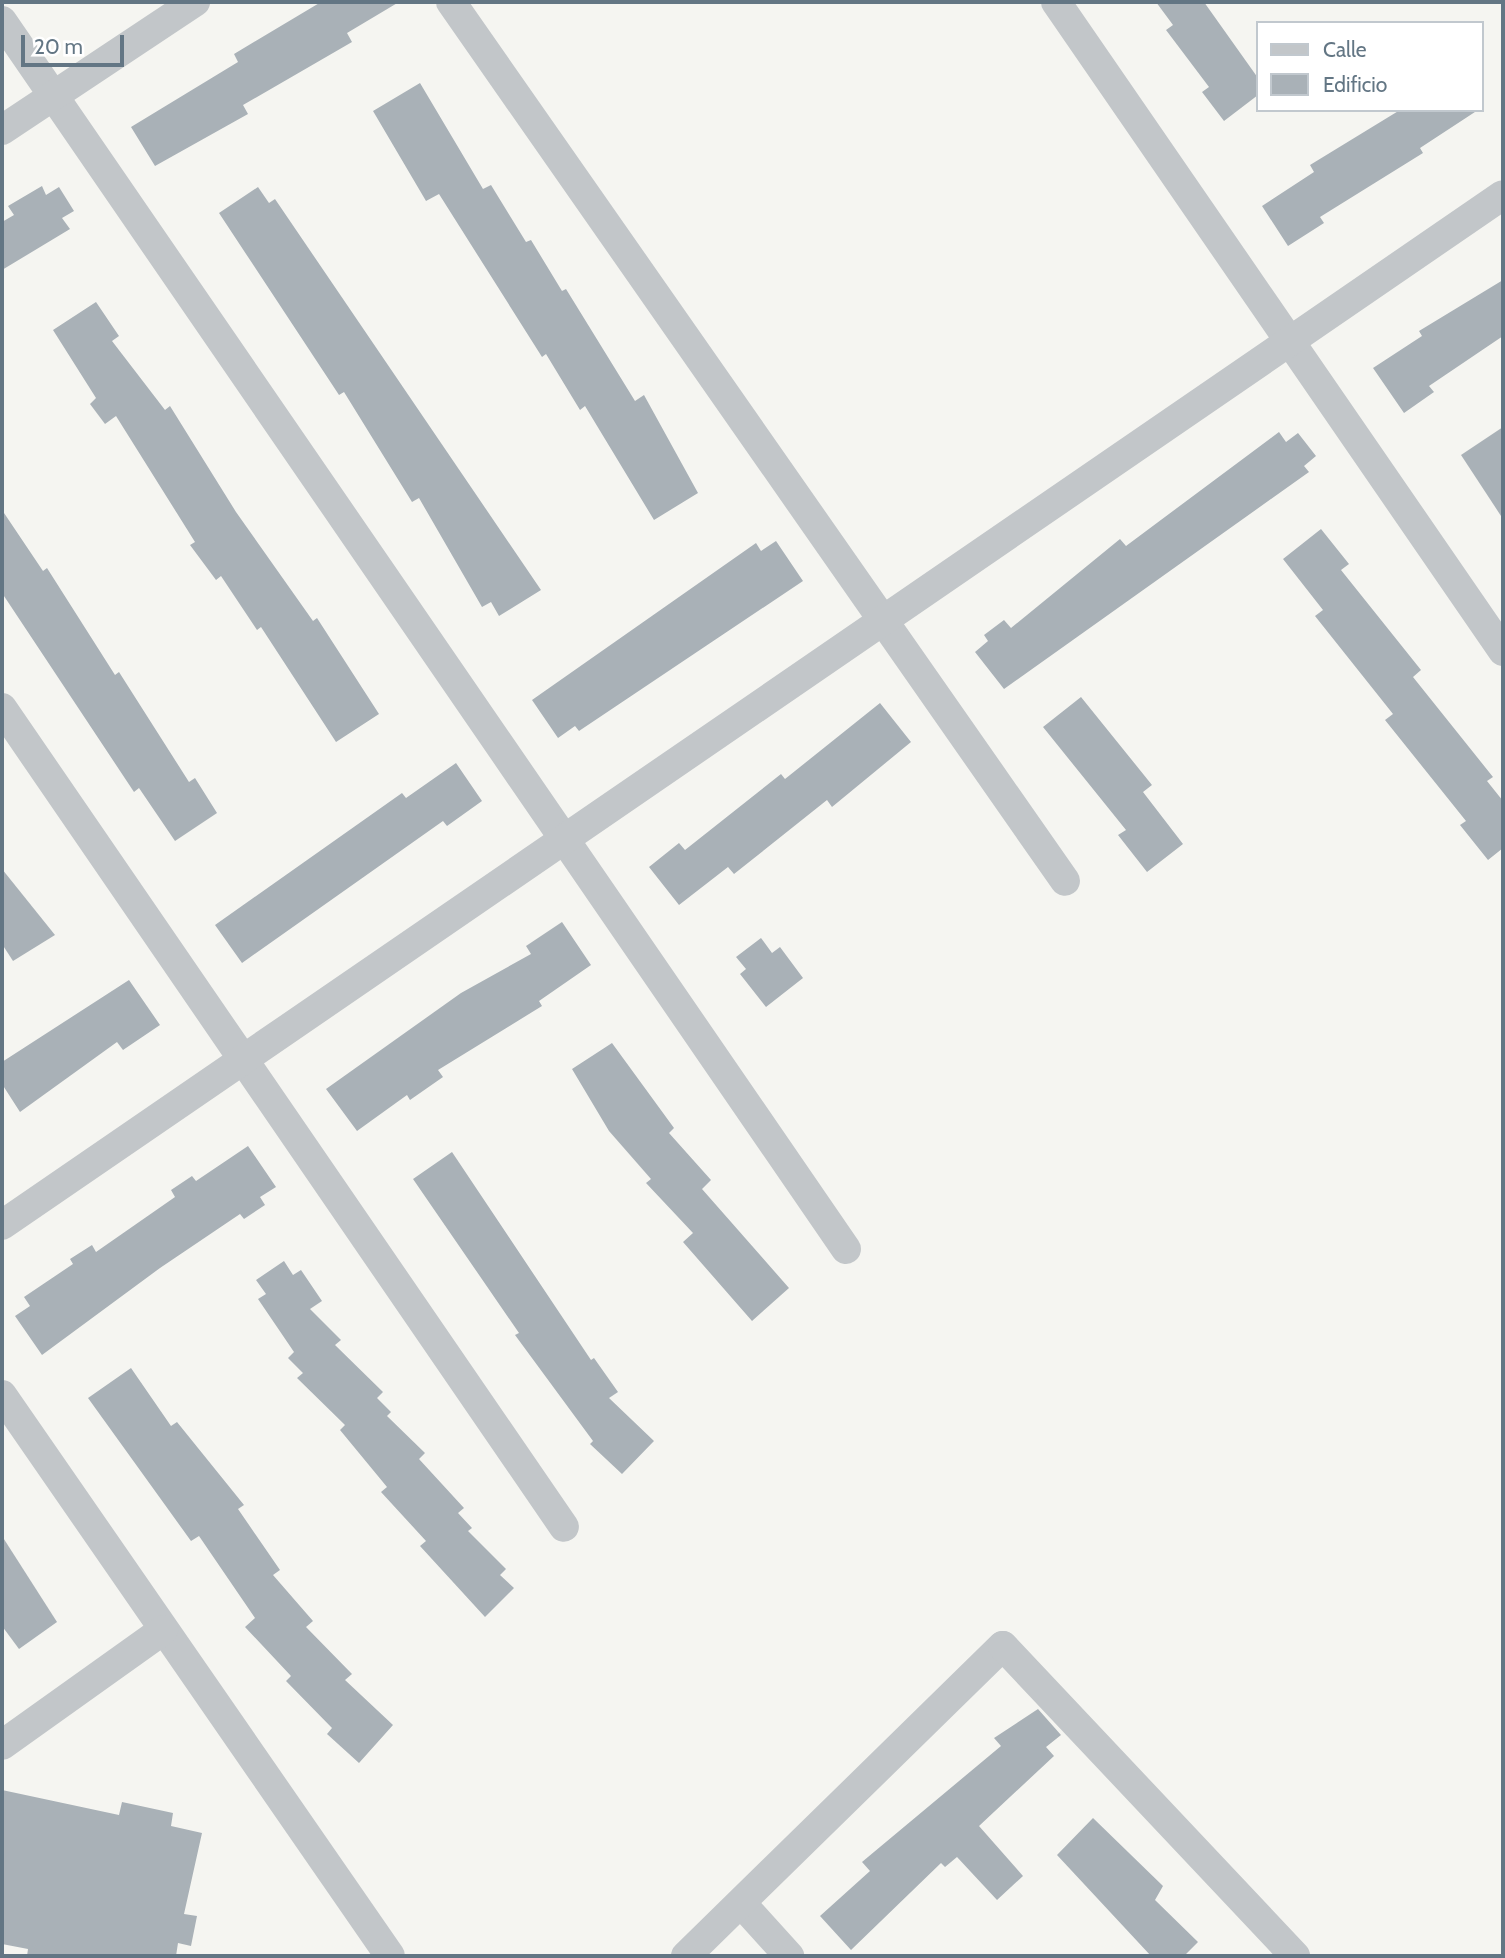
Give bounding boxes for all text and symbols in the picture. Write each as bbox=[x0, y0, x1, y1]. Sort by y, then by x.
scale bar bbox=[24, 21, 128, 65]
legend bbox=[1256, 21, 1484, 112]
text: 20 m bbox=[34, 34, 83, 59]
text: Calle bbox=[1323, 37, 1367, 62]
text: Edificio bbox=[1323, 72, 1387, 97]

